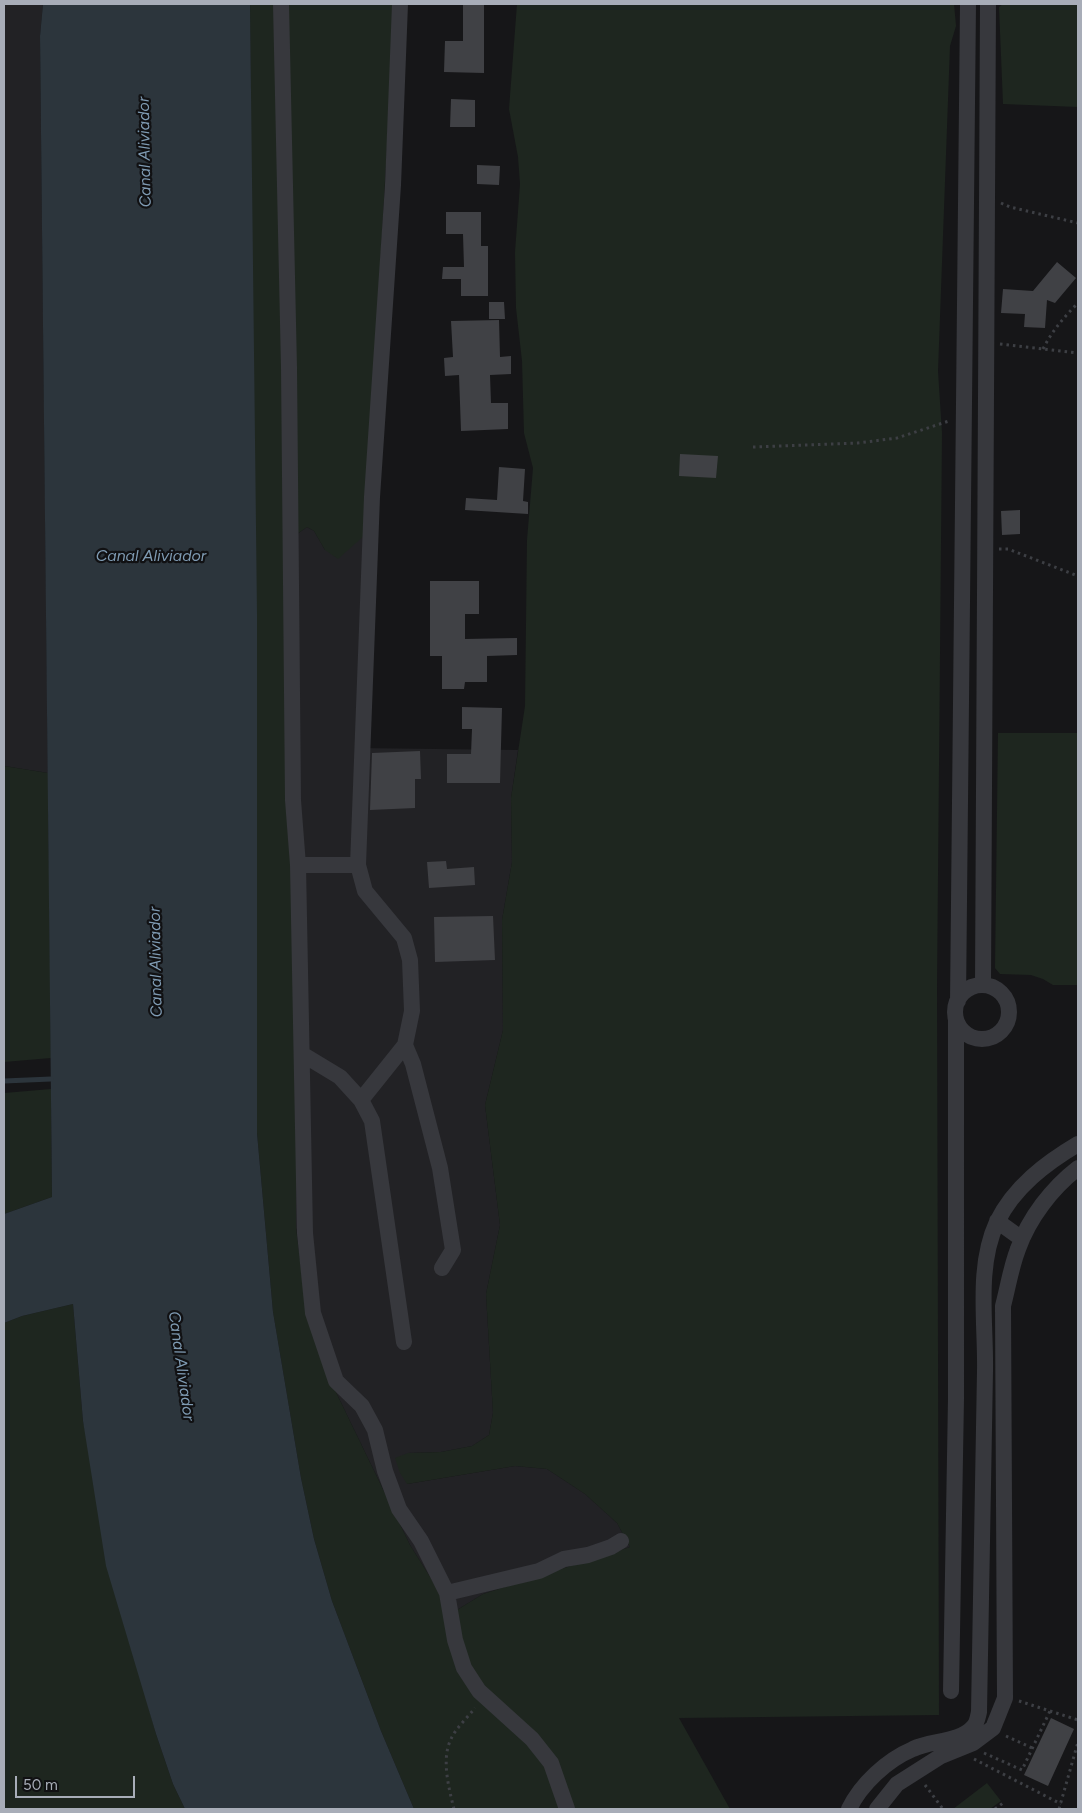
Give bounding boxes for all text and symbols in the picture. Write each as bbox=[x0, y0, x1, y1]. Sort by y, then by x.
water label: Canal Aliviador bbox=[134, 97, 156, 207]
water label: Canal Aliviador bbox=[96, 546, 206, 566]
water label: Canal Aliviador bbox=[145, 907, 167, 1017]
water label: Canal Aliviador bbox=[164, 1310, 198, 1422]
scale bar bbox=[18, 1766, 138, 1798]
text: 50 m bbox=[23, 1776, 58, 1794]

